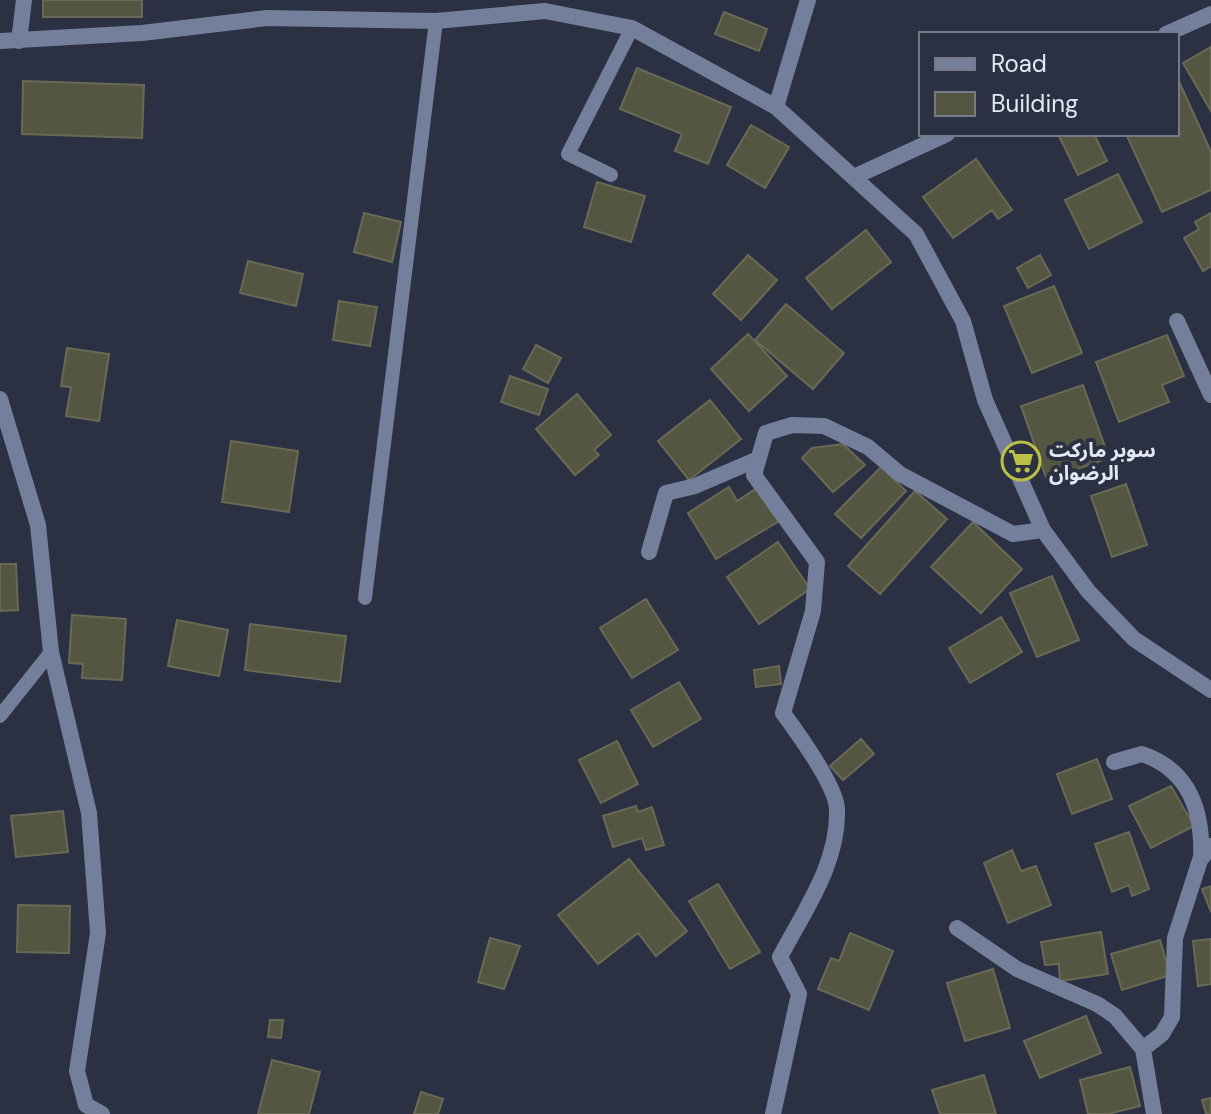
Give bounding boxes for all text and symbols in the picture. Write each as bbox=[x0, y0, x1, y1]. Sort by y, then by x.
legend bbox=[919, 32, 1179, 136]
text: Road bbox=[991, 48, 1047, 79]
text: Building bbox=[991, 88, 1078, 119]
place label: سوبر ماركت الرضوان bbox=[1049, 437, 1156, 486]
supermarket icon: سوبر ماركت الرضوان bbox=[1000, 440, 1042, 482]

